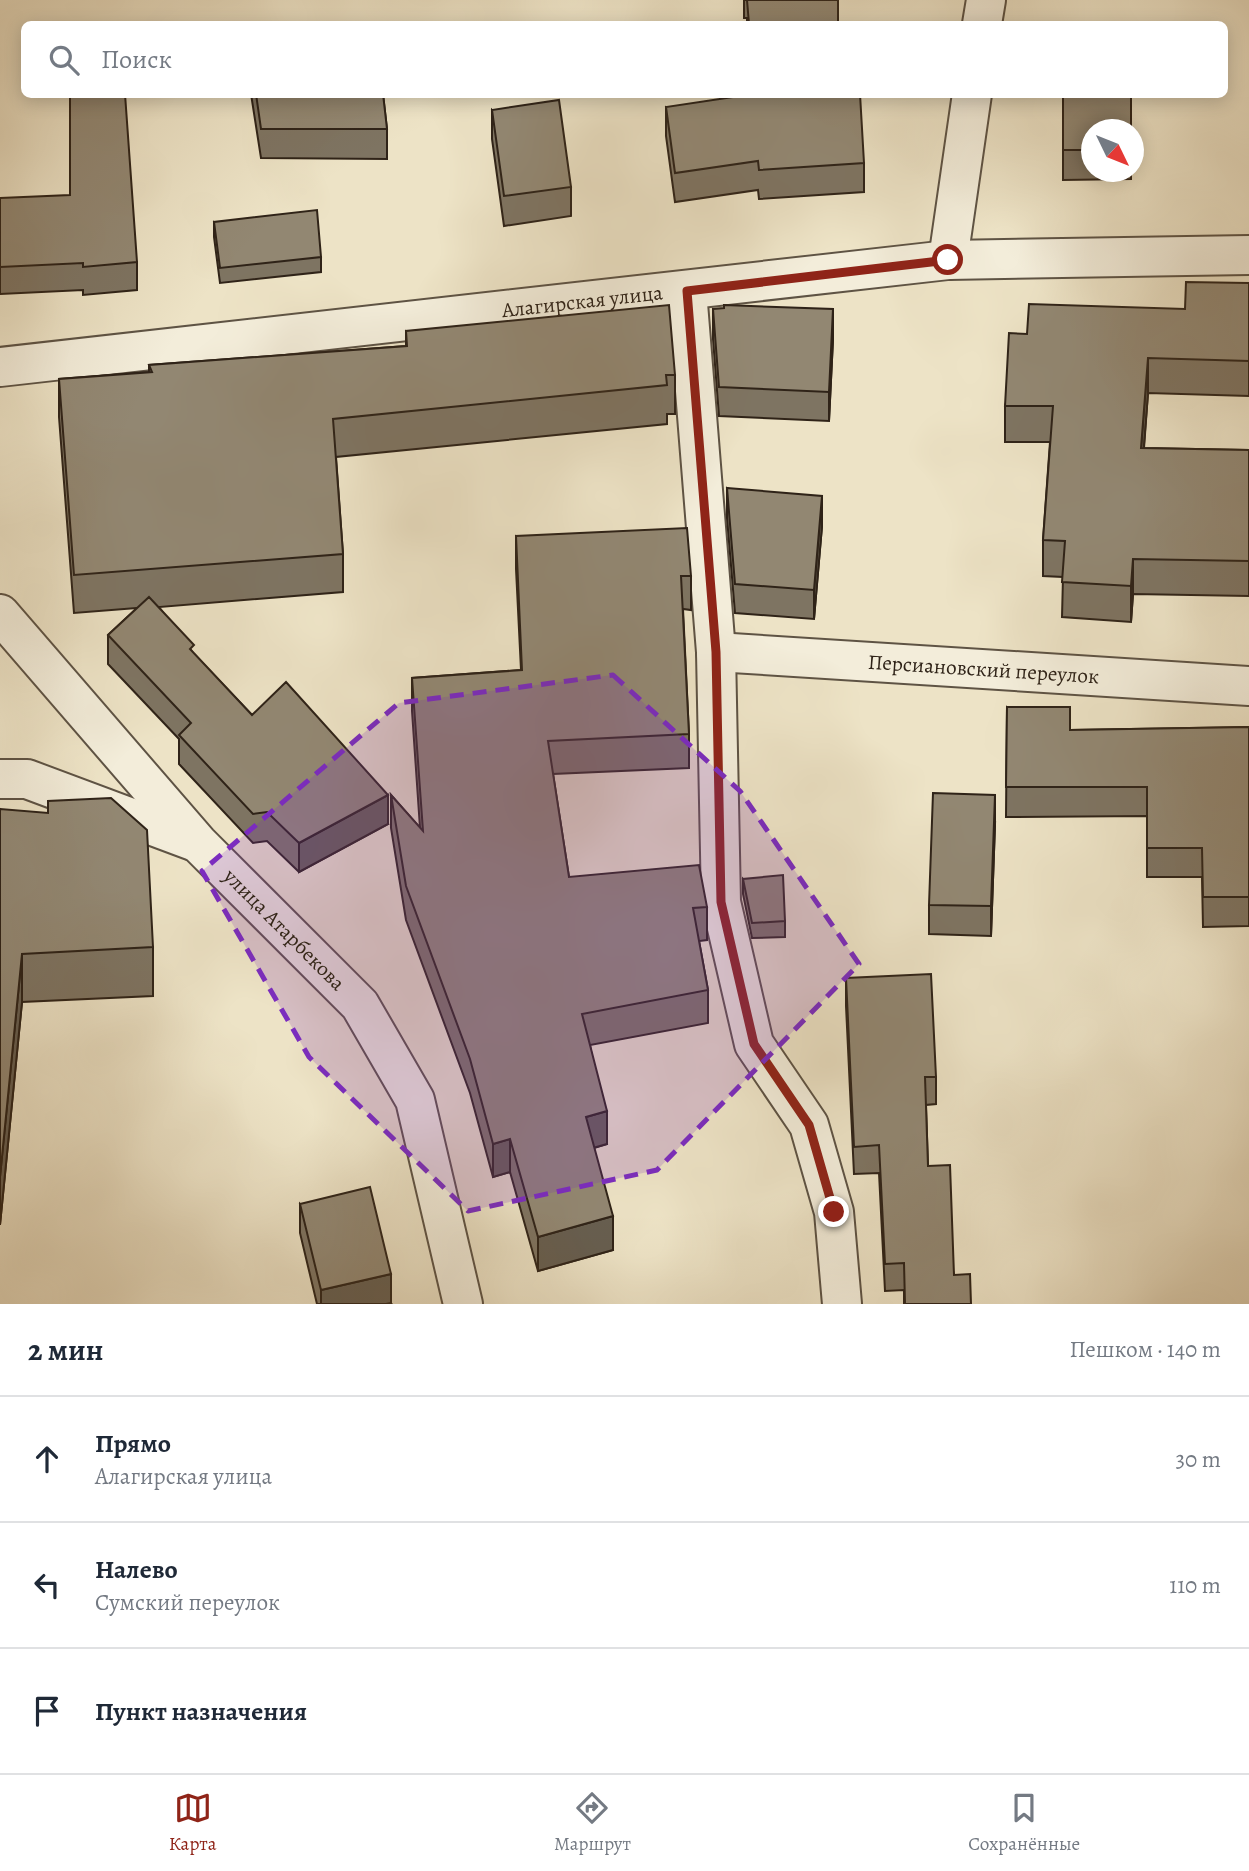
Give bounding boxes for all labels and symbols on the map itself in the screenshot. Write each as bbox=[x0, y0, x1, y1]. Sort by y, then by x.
north arrow bbox=[1081, 119, 1144, 182]
route start bbox=[932, 244, 963, 275]
street label: Алагирская улица bbox=[499, 278, 665, 324]
street label: Персиановский переулок bbox=[867, 648, 1100, 690]
street label: улица Атарбекова bbox=[217, 862, 352, 997]
route end bbox=[818, 1196, 849, 1227]

